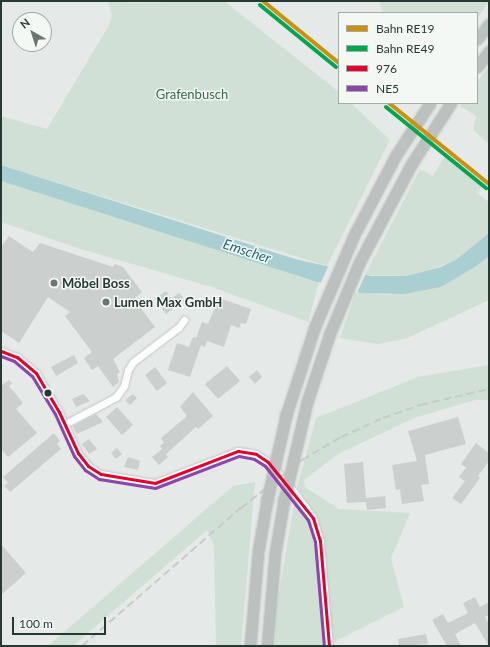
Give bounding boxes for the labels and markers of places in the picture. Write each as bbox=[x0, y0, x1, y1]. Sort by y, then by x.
place label: Möbel Boss bbox=[62, 275, 130, 291]
marker: Möbel Boss bbox=[49, 278, 59, 288]
place label: Lumen Max GmbH bbox=[114, 294, 222, 310]
marker: Lumen Max GmbH bbox=[101, 297, 111, 307]
unlabelled marker bbox=[43, 388, 53, 398]

